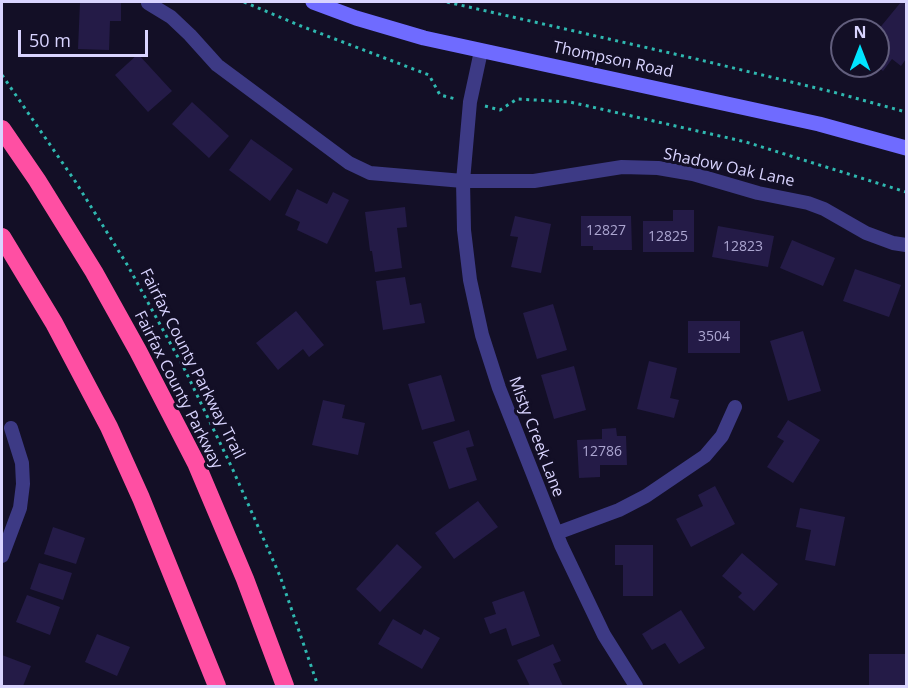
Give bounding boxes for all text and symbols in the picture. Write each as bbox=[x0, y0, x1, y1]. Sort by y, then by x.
scale bar bbox=[21, 18, 152, 56]
north arrow bbox=[830, 18, 890, 78]
text: N bbox=[853, 21, 867, 43]
text: 50 m bbox=[29, 28, 71, 52]
street label: Thompson Road bbox=[551, 38, 675, 82]
street label: Shadow Oak Lane bbox=[662, 145, 796, 191]
house number: 12827 bbox=[586, 223, 626, 239]
house number: 12825 bbox=[648, 229, 688, 245]
house number: 12823 bbox=[723, 239, 763, 255]
street label: Fairfax County Parkway Trail bbox=[136, 266, 248, 462]
street label: Fairfax County Parkway bbox=[130, 308, 226, 472]
house number: 3504 bbox=[698, 329, 730, 345]
street label: Misty Creek Lane bbox=[504, 374, 568, 500]
house number: 12786 bbox=[582, 444, 622, 460]

